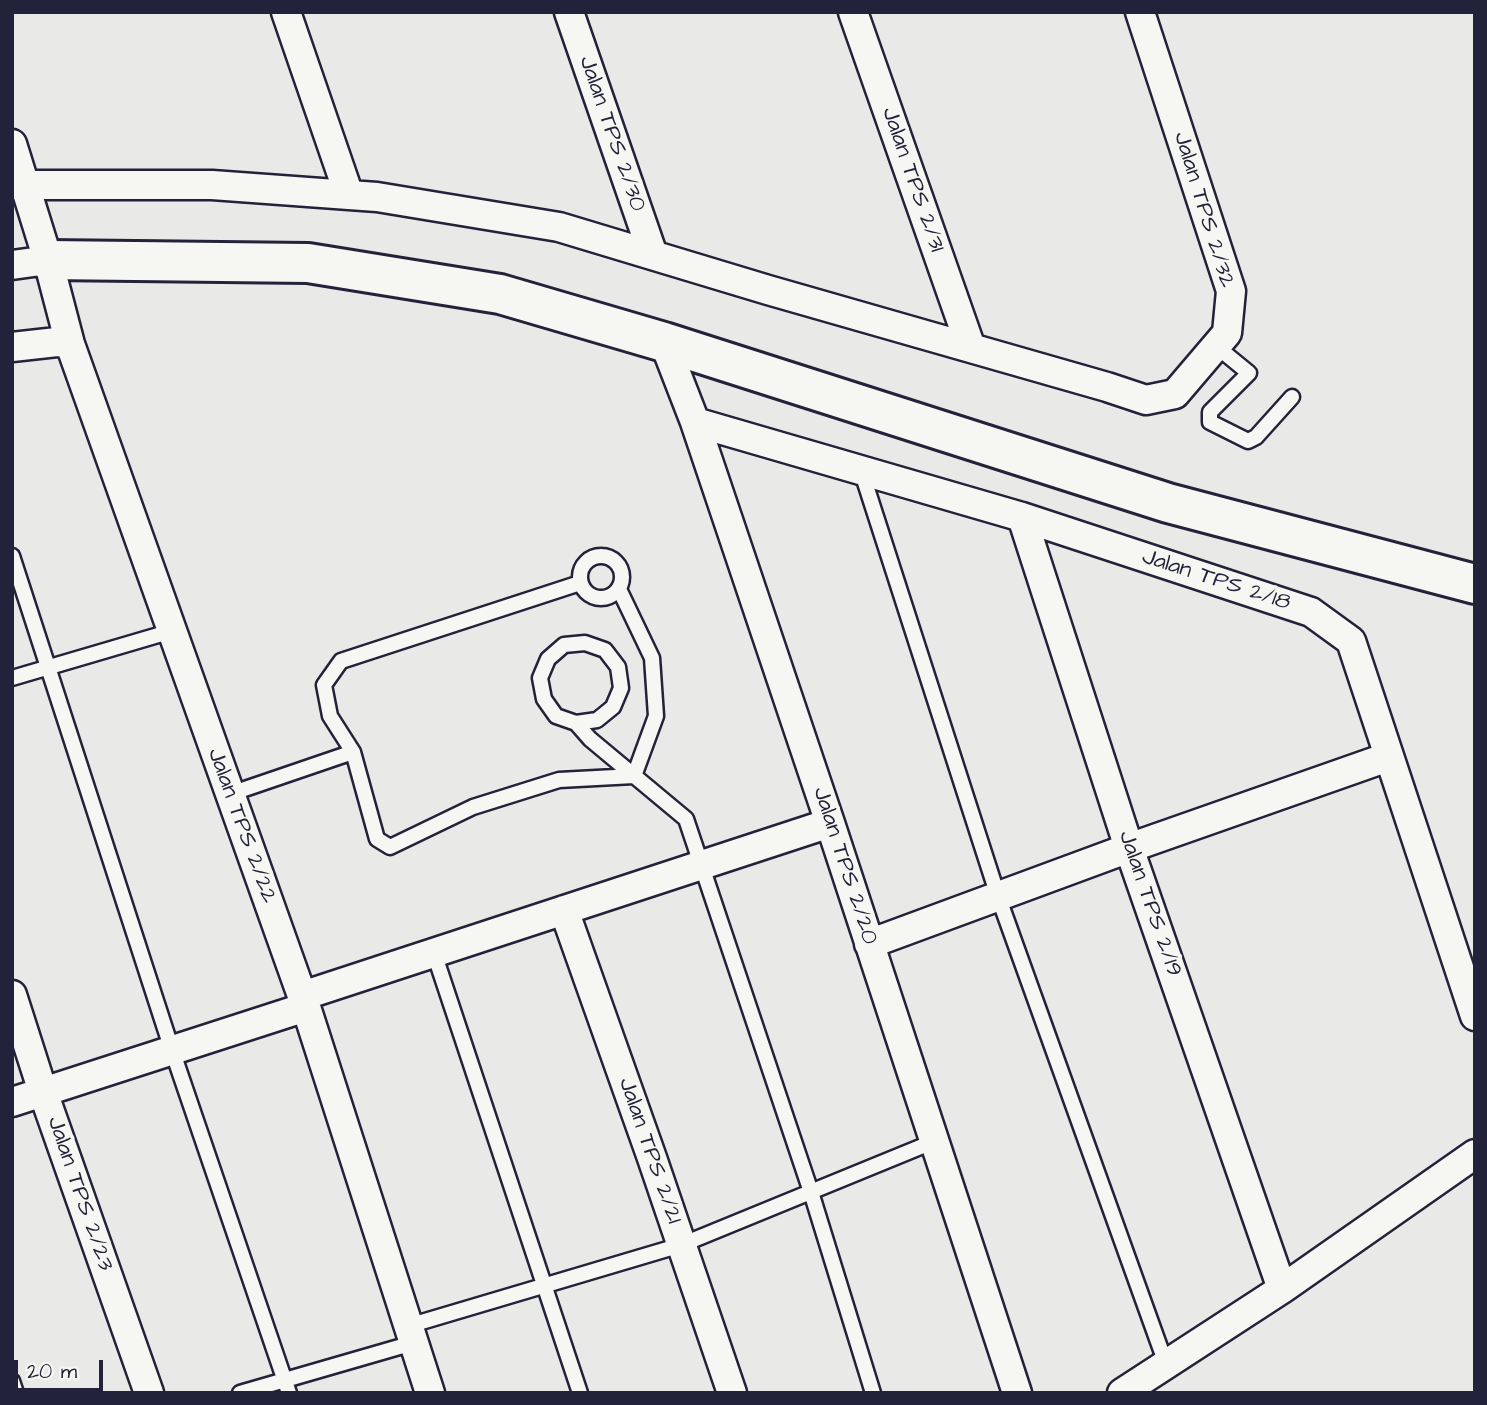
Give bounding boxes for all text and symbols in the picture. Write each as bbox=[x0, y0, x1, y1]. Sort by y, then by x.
street label: Jalan TPS 2/30 bbox=[571, 53, 651, 215]
street label: Jalan TPS 2/31 bbox=[874, 104, 950, 256]
street label: Jalan TPS 2/32 bbox=[1166, 129, 1240, 291]
street label: Jalan TPS 2/18 bbox=[1138, 544, 1294, 618]
street label: Jalan TPS 2/22 bbox=[200, 745, 282, 907]
street label: Jalan TPS 2/20 bbox=[806, 784, 882, 948]
street label: Jalan TPS 2/19 bbox=[1111, 827, 1187, 981]
street label: Jalan TPS 2/21 bbox=[611, 1074, 687, 1228]
street label: Jalan TPS 2/23 bbox=[40, 1113, 118, 1275]
scale bar bbox=[18, 1346, 107, 1390]
text: 20 m bbox=[27, 1357, 77, 1386]

